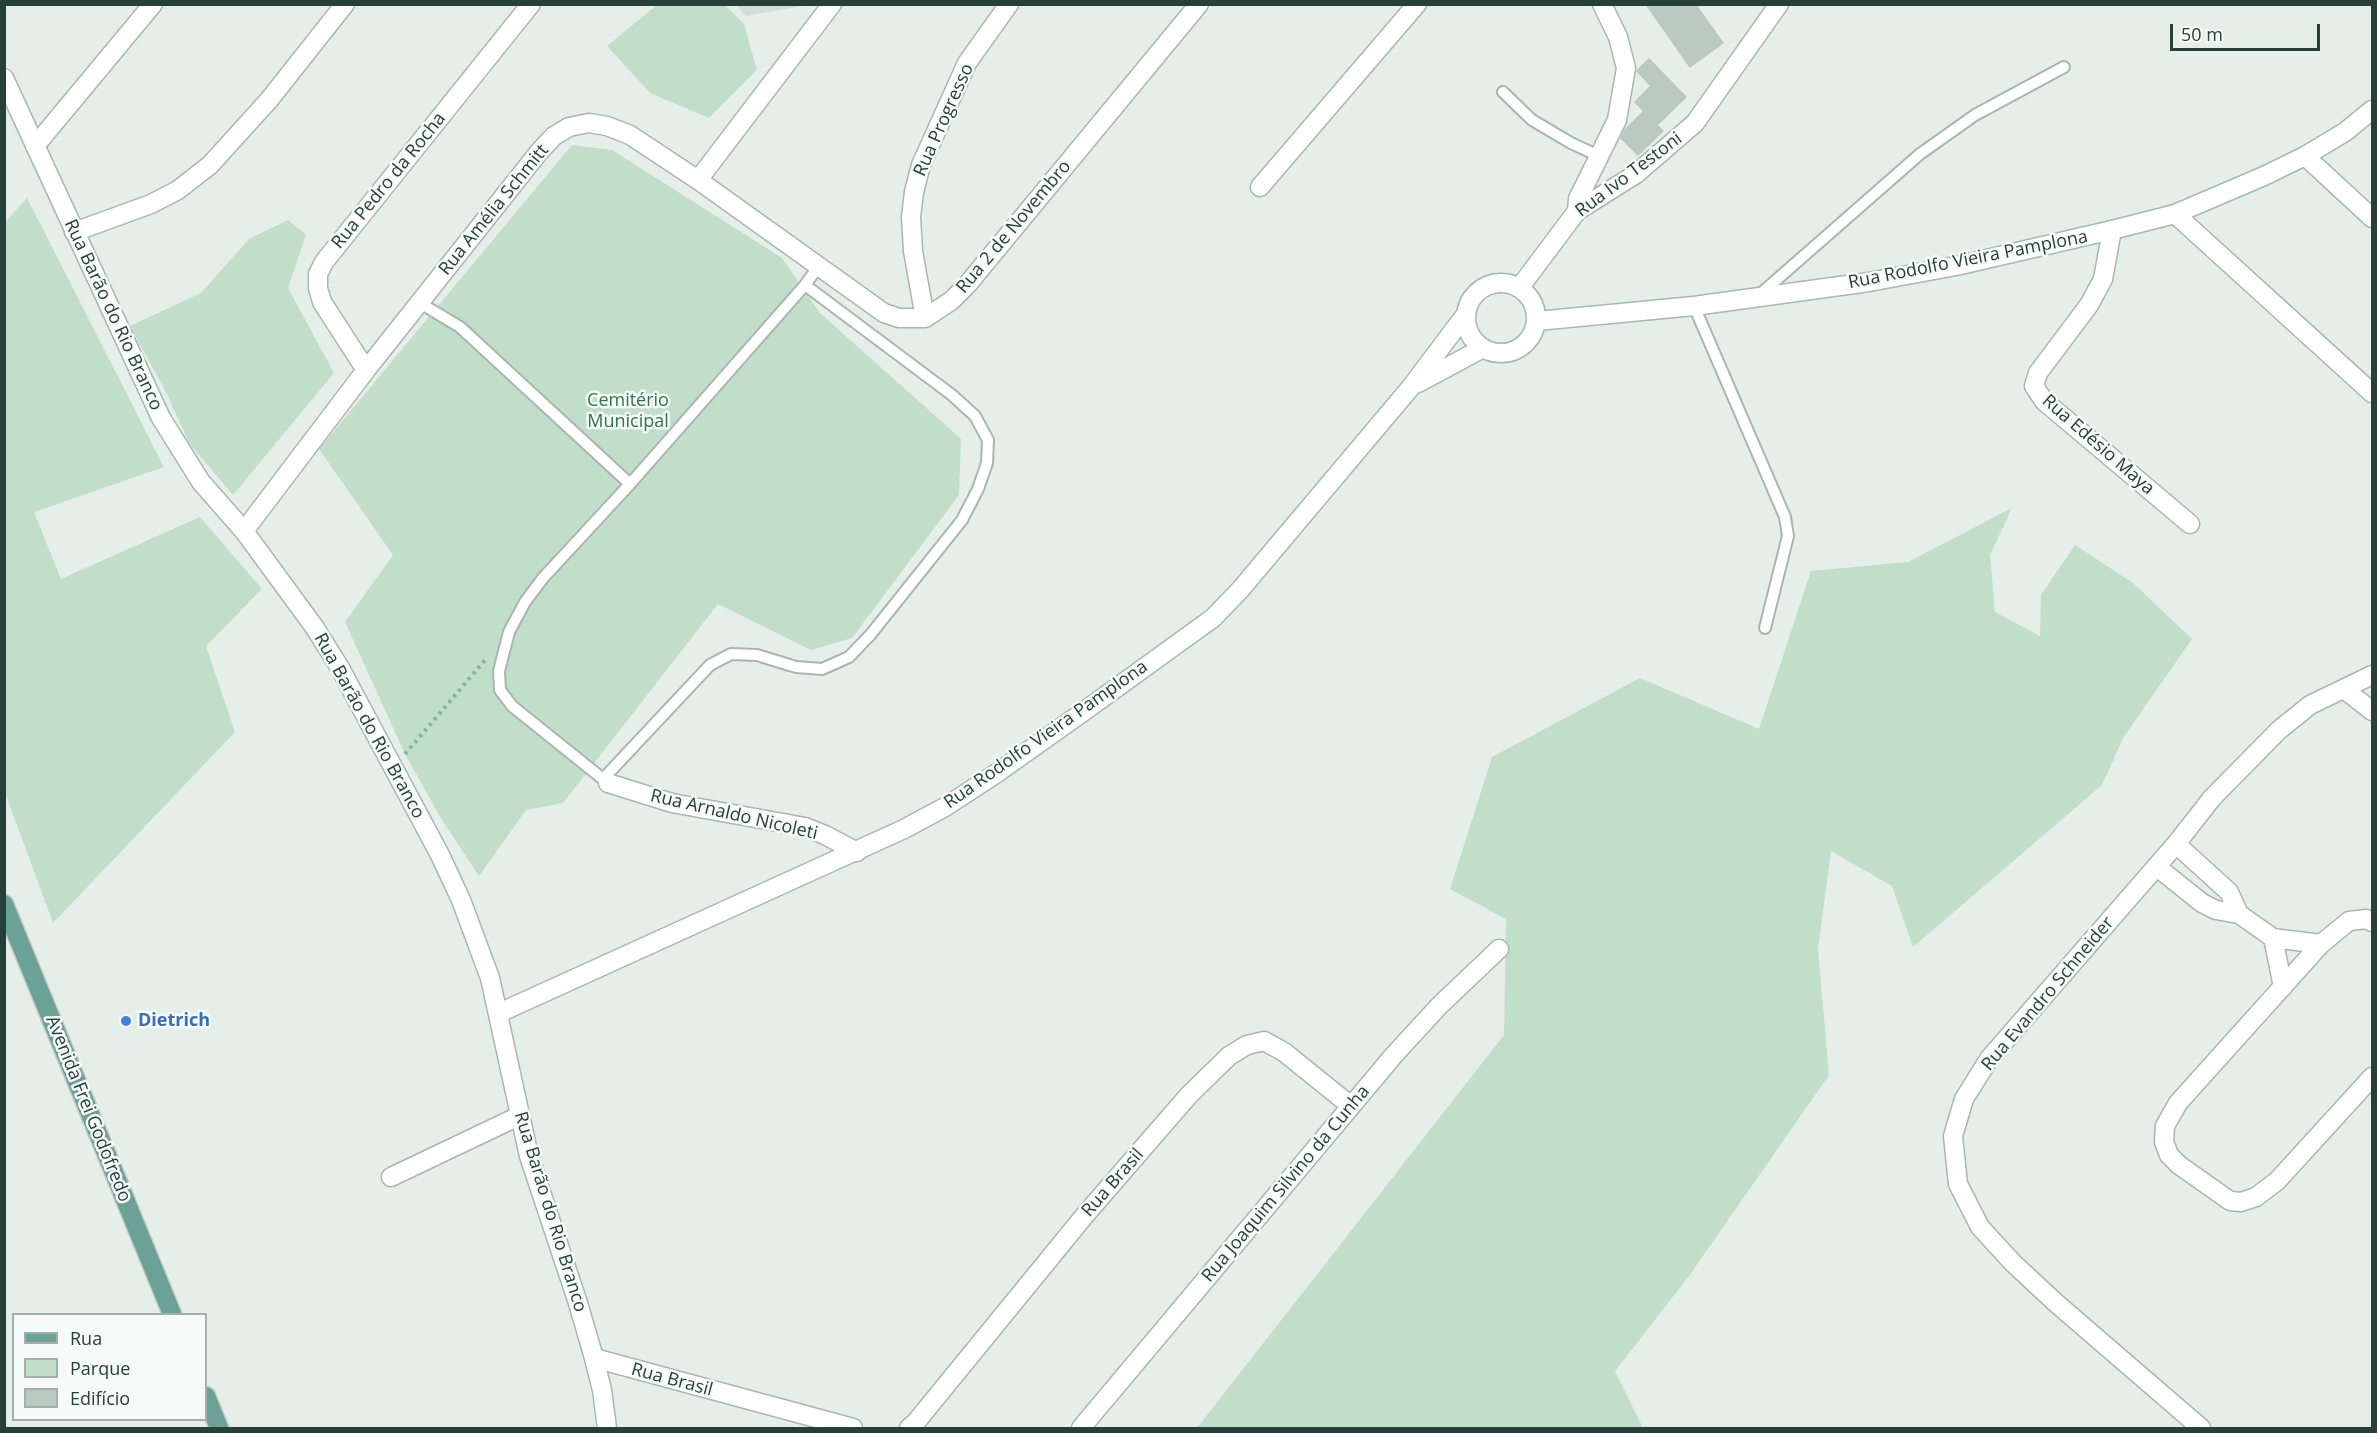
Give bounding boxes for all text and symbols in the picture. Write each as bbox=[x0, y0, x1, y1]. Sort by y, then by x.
scale bar bbox=[2173, 12, 2323, 50]
text: 50 m bbox=[2181, 22, 2223, 46]
street label: Rua Progresso bbox=[910, 60, 978, 180]
street label: Rua Pedro da Rocha bbox=[327, 109, 451, 253]
street label: Rua Ivo Testoni bbox=[1571, 128, 1687, 222]
street label: Rua Amélia Schmitt bbox=[435, 140, 553, 280]
street label: Rua 2 de Novembro bbox=[952, 156, 1076, 298]
street label: Rua Barão do Rio Branco bbox=[59, 216, 167, 414]
street label: Rua Rodolfo Vieira Pamplona bbox=[1846, 226, 2090, 294]
park label: Cemitério Municipal bbox=[587, 390, 669, 432]
street label: Rua Edésio Maya bbox=[2037, 390, 2159, 500]
street label: Rua Barão do Rio Branco bbox=[309, 630, 429, 822]
street label: Rua Rodolfo Vieira Pamplona bbox=[940, 656, 1152, 814]
street label: Rua Arnaldo Nicoleti bbox=[648, 785, 820, 845]
street label: Rua Evandro Schneider bbox=[1977, 913, 2119, 1075]
place label: Dietrich bbox=[138, 1010, 210, 1032]
street label: Avenida Frei Godofredo bbox=[41, 1013, 135, 1205]
marker: Dietrich bbox=[119, 1014, 133, 1028]
street label: Rua Joaquim Silvino da Cunha bbox=[1198, 1081, 1374, 1287]
street label: Rua Barão do Rio Branco bbox=[509, 1109, 591, 1315]
street label: Rua Brasil bbox=[1077, 1144, 1149, 1222]
legend bbox=[12, 1313, 207, 1421]
text: Rua bbox=[70, 1326, 102, 1350]
text: Parque bbox=[70, 1356, 130, 1380]
street label: Rua Brasil bbox=[629, 1359, 715, 1401]
text: Edifício bbox=[70, 1386, 130, 1410]

